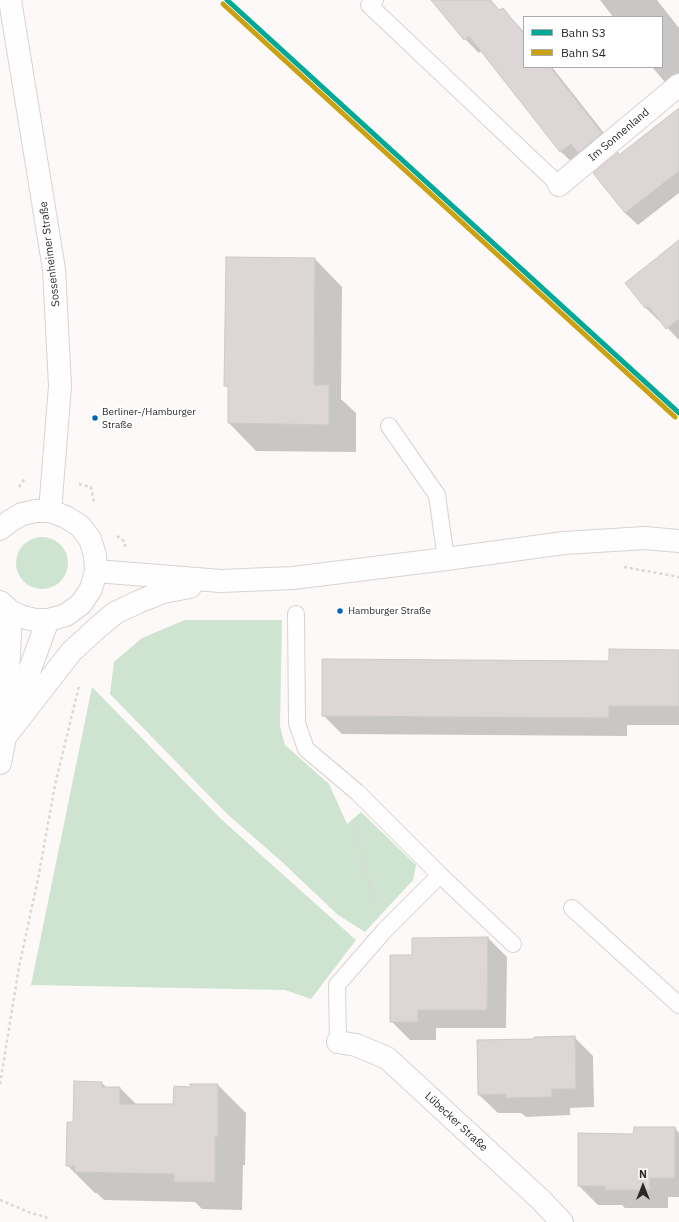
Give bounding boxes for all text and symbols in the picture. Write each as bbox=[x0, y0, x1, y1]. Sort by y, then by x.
legend bbox=[523, 16, 663, 68]
text: Bahn S3 bbox=[561, 25, 606, 40]
text: Bahn S4 bbox=[561, 45, 606, 60]
street label: Im Sonnenland bbox=[586, 106, 652, 164]
street label: Sossenheimer Straße bbox=[37, 201, 63, 307]
place label: Berliner-/Hamburger Straße bbox=[102, 406, 196, 430]
marker: Berliner-/Hamburger Straße bbox=[90, 413, 100, 423]
place label: Hamburger Straße bbox=[348, 605, 431, 617]
marker: Hamburger Straße bbox=[335, 606, 345, 616]
street label: Lübecker Straße bbox=[422, 1090, 490, 1154]
north arrow bbox=[623, 1166, 663, 1206]
text: N bbox=[639, 1167, 647, 1181]

